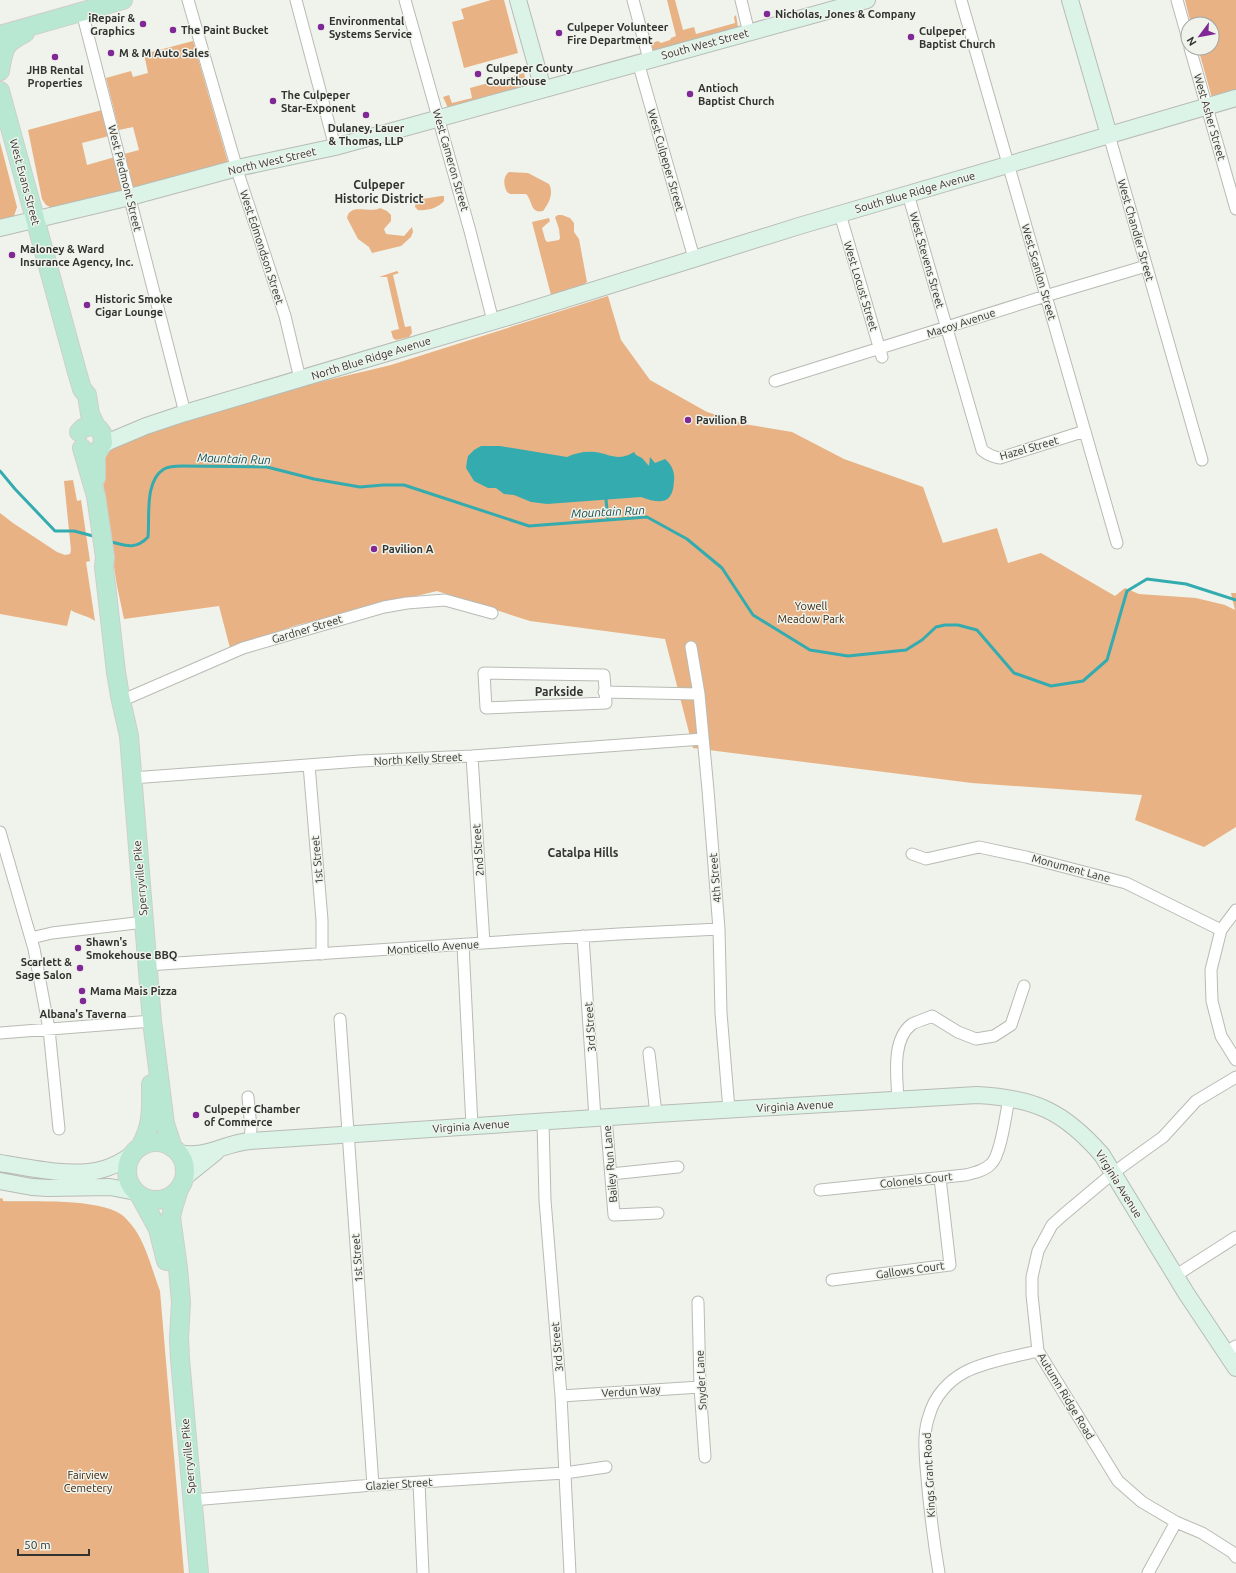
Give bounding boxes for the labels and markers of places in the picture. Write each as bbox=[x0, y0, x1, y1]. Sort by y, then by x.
place label: Nicholas, Jones & Company bbox=[775, 8, 916, 20]
marker: Nicholas, Jones & Company bbox=[762, 9, 772, 19]
place label: iRepair & Graphics bbox=[88, 12, 135, 37]
place label: Environmental Systems Service bbox=[329, 15, 412, 40]
marker: iRepair & Graphics bbox=[138, 19, 148, 29]
place label: Culpeper Volunteer Fire Department bbox=[567, 21, 669, 46]
marker: Environmental Systems Service bbox=[316, 22, 326, 32]
place label: The Paint Bucket bbox=[181, 24, 269, 36]
marker: The Paint Bucket bbox=[168, 25, 178, 35]
place label: Culpeper Baptist Church bbox=[919, 25, 995, 50]
marker: Culpeper Volunteer Fire Department bbox=[554, 28, 564, 38]
marker: Culpeper Baptist Church bbox=[906, 32, 916, 42]
place label: M & M Auto Sales bbox=[119, 47, 209, 59]
marker: M & M Auto Sales bbox=[106, 48, 116, 58]
marker: JHB Rental Properties bbox=[50, 52, 60, 62]
place label: Culpeper County Courthouse bbox=[486, 62, 573, 87]
place label: JHB Rental Properties bbox=[26, 64, 84, 89]
marker: Culpeper County Courthouse bbox=[473, 69, 483, 79]
place label: Antioch Baptist Church bbox=[698, 82, 774, 107]
place label: The Culpeper Star-Exponent bbox=[281, 89, 356, 114]
marker: Antioch Baptist Church bbox=[685, 89, 695, 99]
marker: The Culpeper Star-Exponent bbox=[268, 96, 278, 106]
marker: Dulaney, Lauer & Thomas, LLP bbox=[361, 110, 371, 120]
place label: Dulaney, Lauer & Thomas, LLP bbox=[328, 122, 405, 147]
place label: Maloney & Ward Insurance Agency, Inc. bbox=[20, 243, 134, 268]
marker: Maloney & Ward Insurance Agency, Inc. bbox=[7, 250, 17, 260]
place label: Historic Smoke Cigar Lounge bbox=[95, 293, 173, 318]
marker: Historic Smoke Cigar Lounge bbox=[82, 300, 92, 310]
place label: Pavilion B bbox=[696, 414, 747, 426]
marker: Pavilion B bbox=[683, 415, 693, 425]
place label: Pavilion A bbox=[382, 543, 434, 555]
marker: Pavilion A bbox=[369, 544, 379, 554]
place label: Shawn's Smokehouse BBQ bbox=[86, 936, 178, 961]
marker: Shawn's Smokehouse BBQ bbox=[73, 943, 83, 953]
place label: Scarlett & Sage Salon bbox=[16, 956, 72, 981]
marker: Scarlett & Sage Salon bbox=[75, 963, 85, 973]
place label: Mama Mais Pizza bbox=[90, 985, 177, 997]
marker: Mama Mais Pizza bbox=[77, 986, 87, 996]
marker: Albana's Taverna bbox=[78, 996, 88, 1006]
place label: Albana's Taverna bbox=[39, 1008, 127, 1020]
place label: Culpeper Chamber of Commerce bbox=[204, 1103, 300, 1128]
marker: Culpeper Chamber of Commerce bbox=[191, 1110, 201, 1120]

